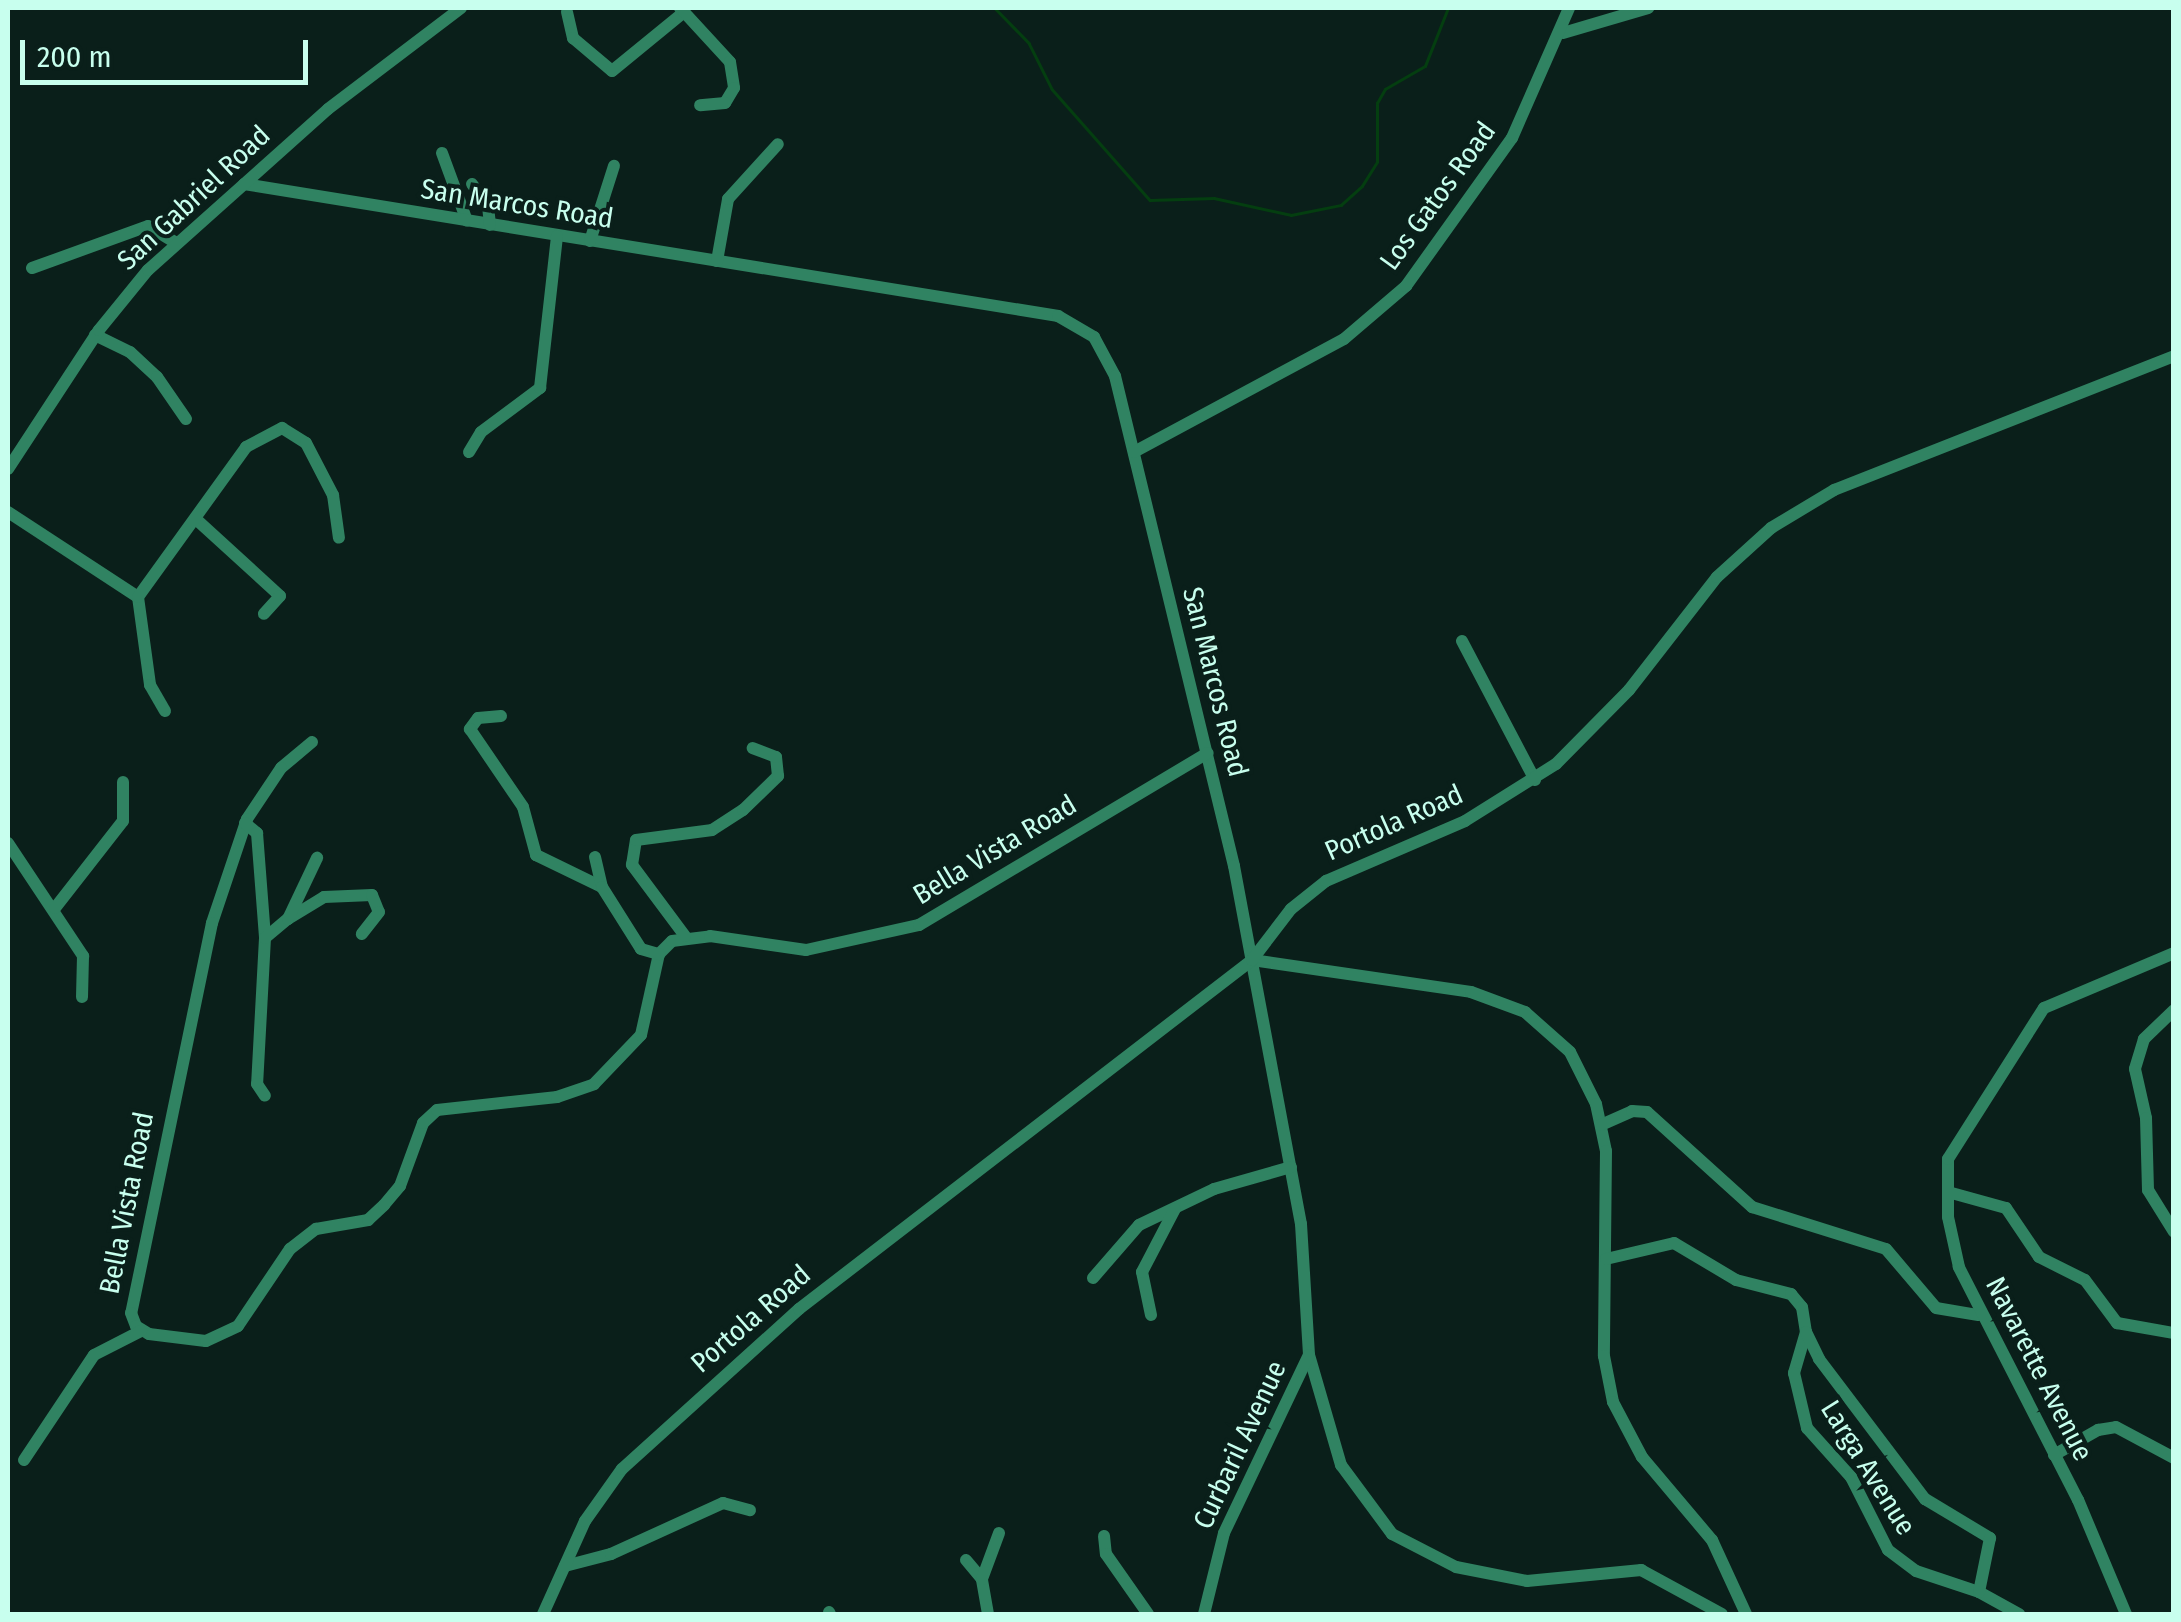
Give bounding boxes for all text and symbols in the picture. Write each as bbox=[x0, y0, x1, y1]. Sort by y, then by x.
scale bar bbox=[25, 20, 312, 82]
text: 200 m bbox=[37, 39, 112, 75]
street label: Los Gatos Road bbox=[1373, 115, 1503, 277]
street label: San Gabriel Road bbox=[111, 119, 277, 277]
street label: San Marcos Road bbox=[418, 172, 616, 236]
street label: San Marcos Road bbox=[1175, 584, 1255, 780]
street label: Portola Road bbox=[1320, 778, 1468, 868]
street label: Bella Vista Road bbox=[907, 788, 1083, 912]
street label: Bella Vista Road bbox=[93, 1109, 161, 1297]
street label: Portola Road bbox=[684, 1258, 818, 1380]
street label: Navarette Avenue bbox=[1978, 1272, 2100, 1466]
street label: Curbaril Avenue bbox=[1186, 1356, 1294, 1534]
street label: Larga Avenue bbox=[1813, 1394, 1923, 1542]

